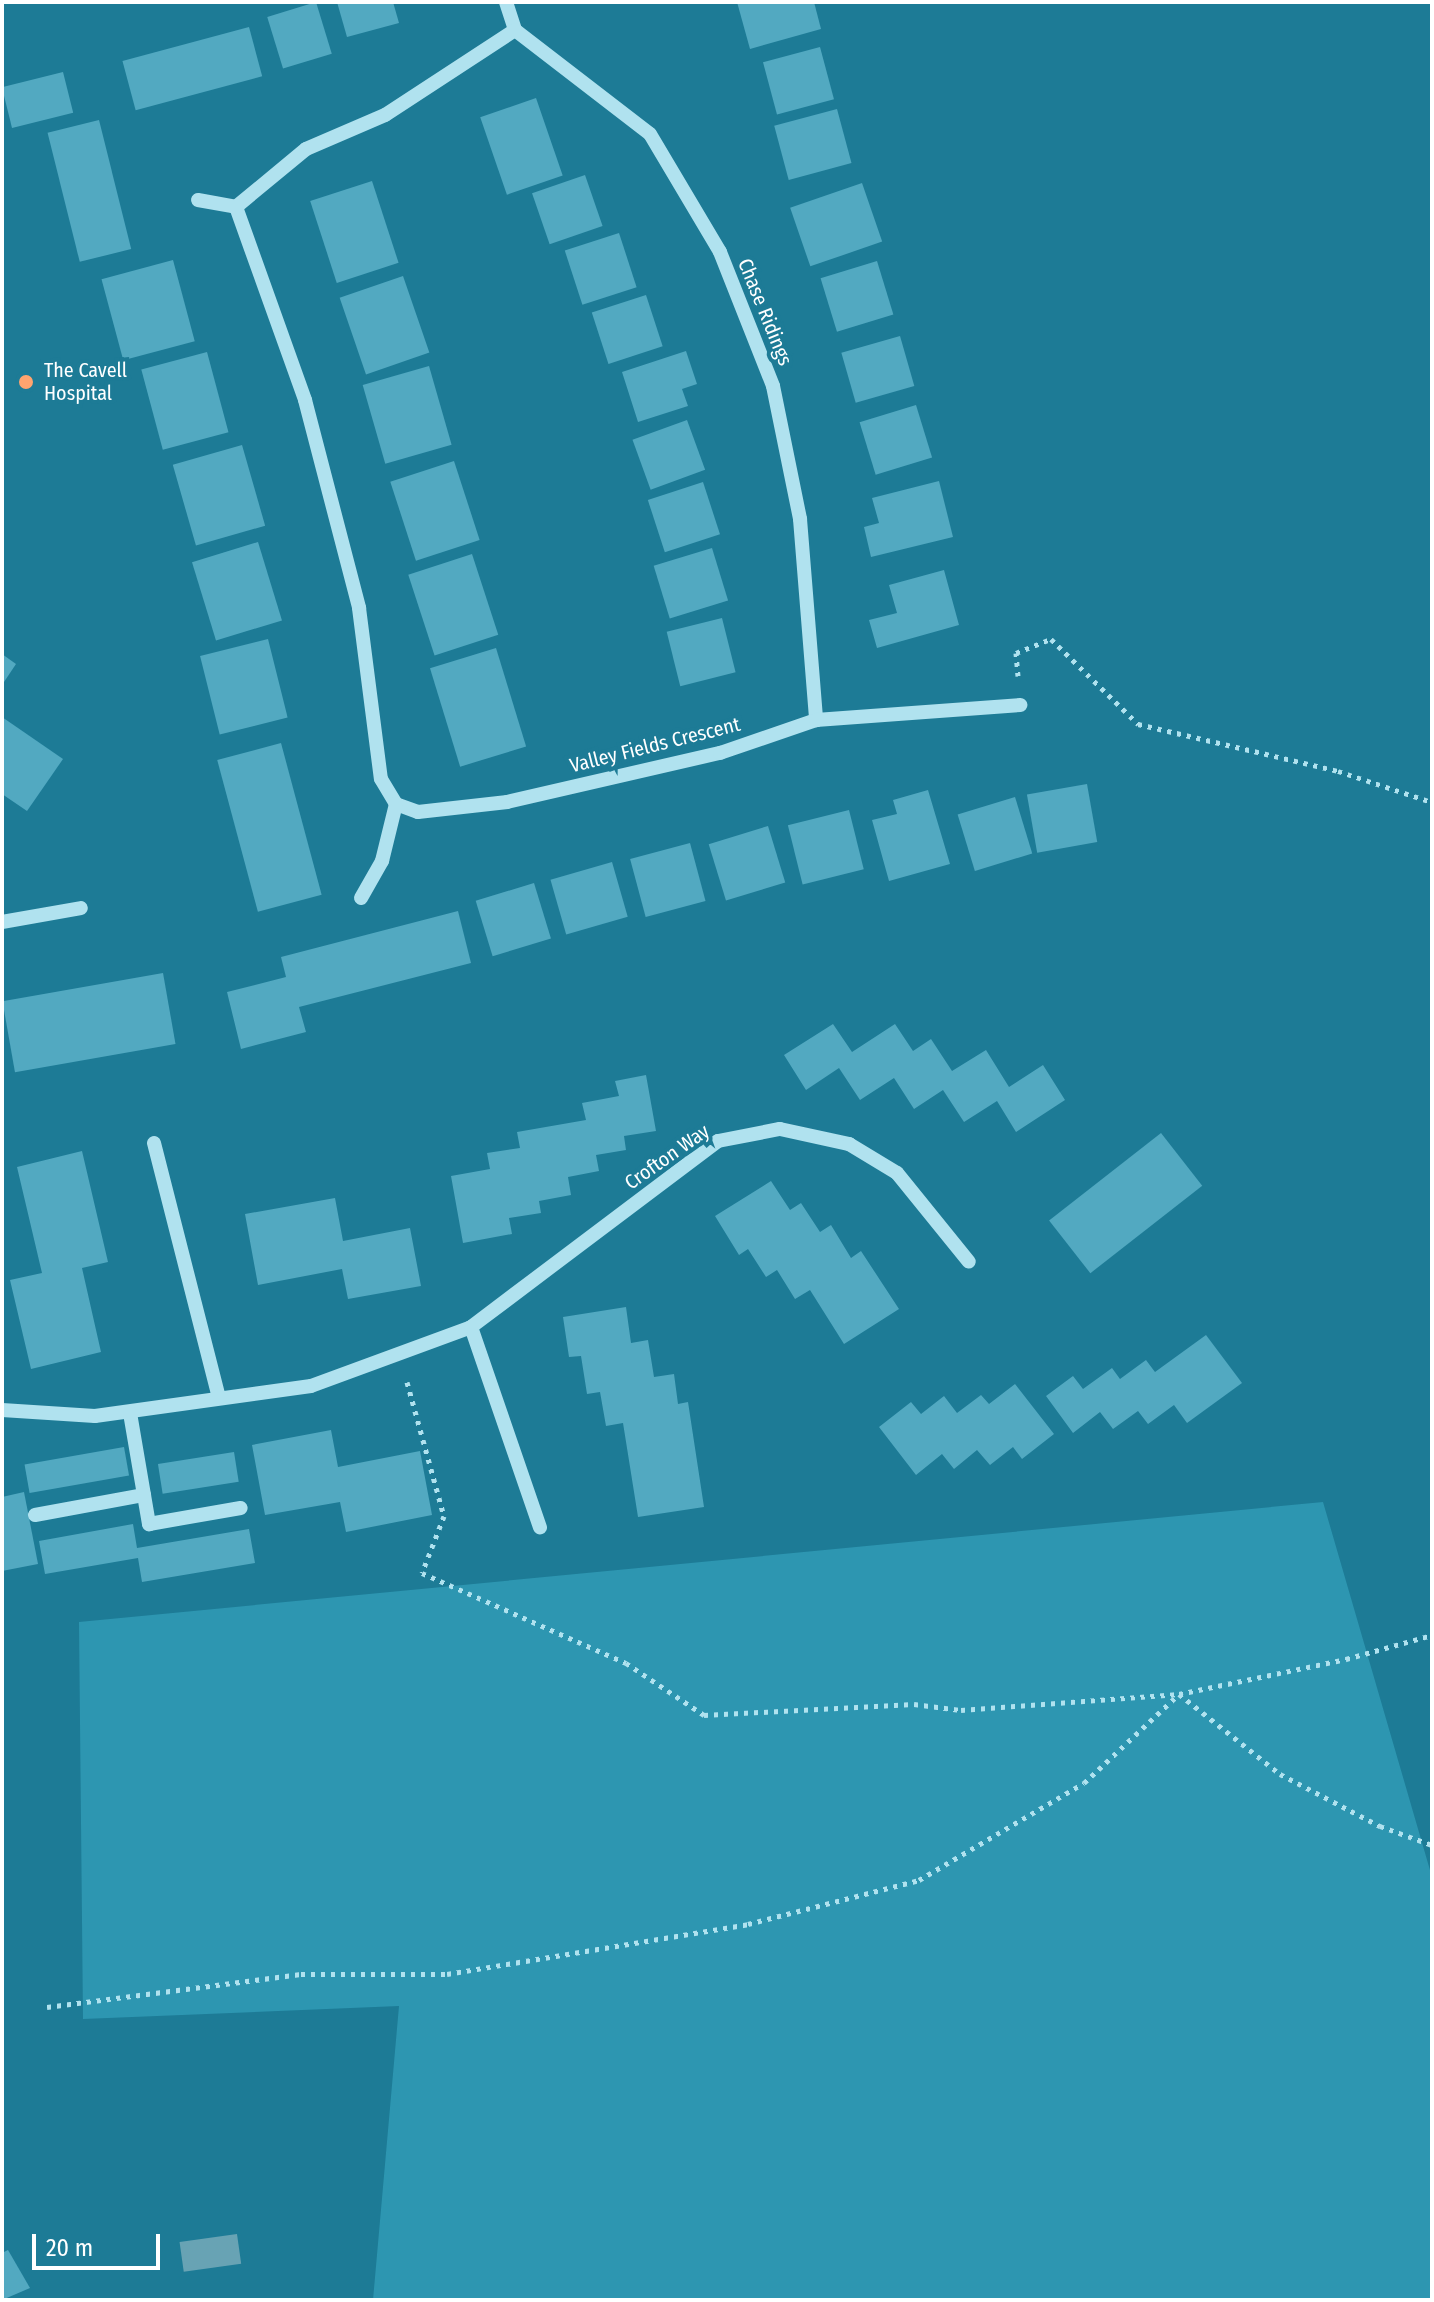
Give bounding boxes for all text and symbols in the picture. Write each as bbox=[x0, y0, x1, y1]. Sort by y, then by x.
street label: Chase Ridings bbox=[733, 255, 797, 369]
place label: The Cavell Hospital bbox=[44, 358, 127, 405]
marker: The Cavell Hospital bbox=[15, 371, 37, 393]
street label: Valley Fields Crescent bbox=[567, 712, 743, 778]
street label: Crofton Way bbox=[620, 1119, 714, 1195]
scale bar bbox=[36, 2218, 164, 2268]
text: 20 m bbox=[46, 2234, 93, 2262]

